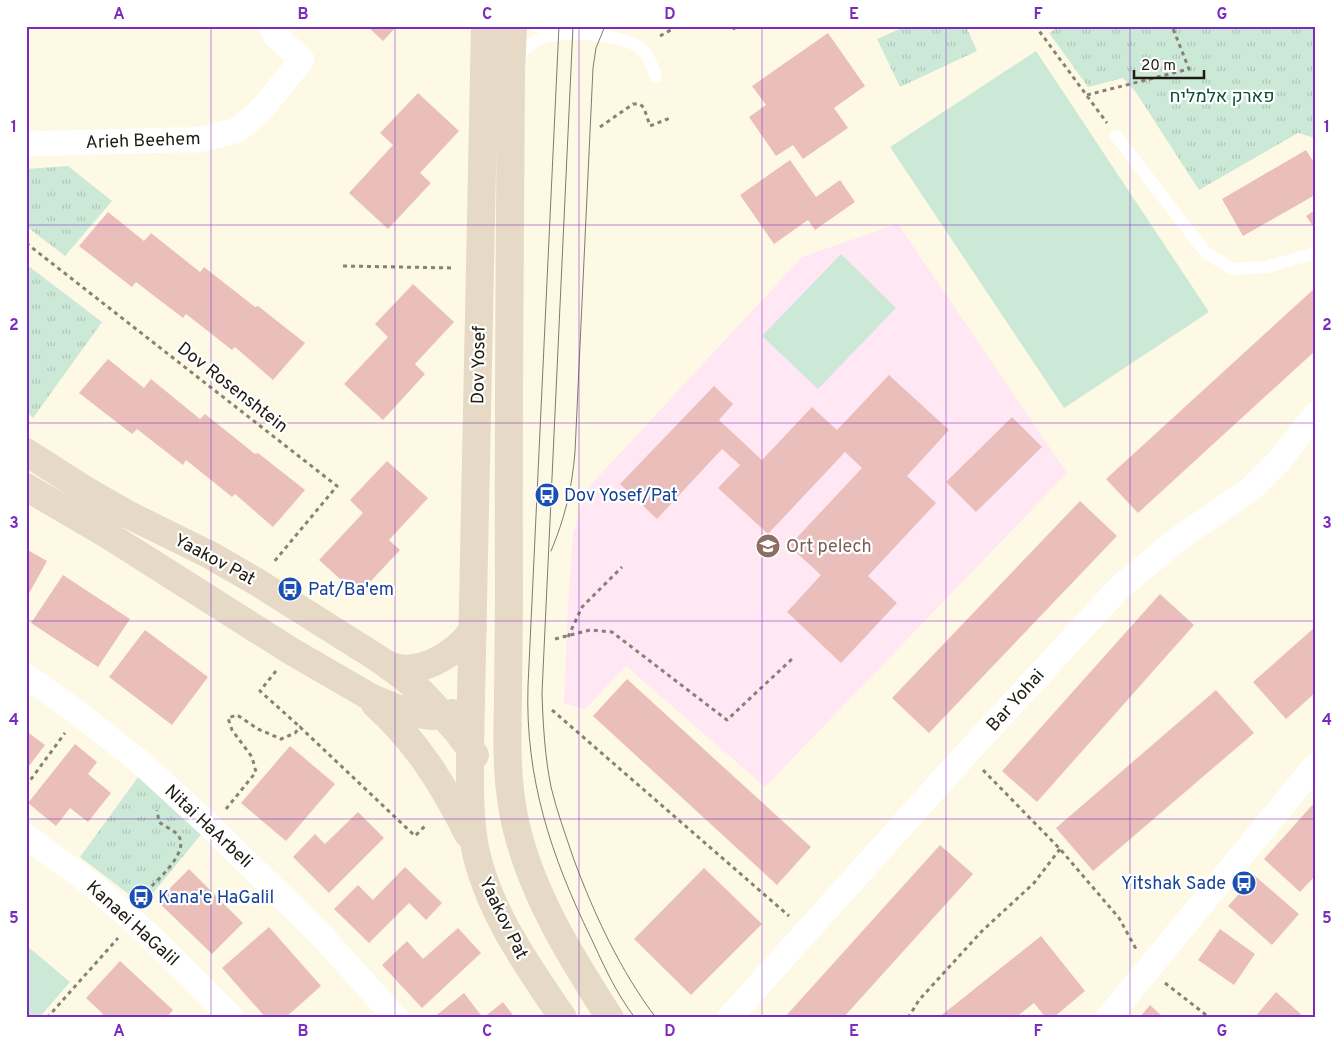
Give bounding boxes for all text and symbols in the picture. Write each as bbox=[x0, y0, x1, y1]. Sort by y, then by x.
text: A bbox=[113, 5, 125, 25]
text: B bbox=[297, 5, 309, 25]
text: C bbox=[482, 5, 492, 25]
text: D bbox=[664, 5, 676, 25]
text: E bbox=[849, 5, 859, 25]
text: F bbox=[1033, 5, 1043, 25]
text: G bbox=[1217, 5, 1227, 25]
scale bar bbox=[1134, 48, 1204, 80]
text: 20 m bbox=[1141, 57, 1176, 76]
park label: פארק אלמליח bbox=[1170, 86, 1274, 109]
text: 1 bbox=[11, 118, 17, 138]
text: 1 bbox=[1324, 118, 1330, 138]
street label: Arieh Beehem bbox=[85, 128, 201, 155]
text: 2 bbox=[9, 316, 19, 336]
text: 2 bbox=[1322, 316, 1332, 336]
street label: Dov Yosef bbox=[467, 326, 492, 404]
street label: Dov Rosenshtein bbox=[172, 338, 292, 439]
bus stop icon: Dov Yosef/Pat bbox=[534, 482, 560, 508]
place label: Dov Yosef/Pat bbox=[564, 485, 678, 508]
text: 3 bbox=[9, 514, 19, 534]
text: 3 bbox=[1322, 514, 1332, 534]
street label: Yaakov Pat bbox=[170, 529, 259, 591]
school or university icon: Ort pelech bbox=[755, 533, 781, 559]
place label: Ort pelech bbox=[786, 536, 872, 559]
bus stop icon: Pat/Ba'em bbox=[277, 576, 303, 602]
place label: Pat/Ba'em bbox=[308, 579, 394, 602]
street label: Bar Yohai bbox=[982, 665, 1050, 737]
text: 4 bbox=[9, 711, 19, 731]
text: 4 bbox=[1322, 711, 1332, 731]
street label: Nitai HaArbeli bbox=[159, 780, 257, 874]
bus stop icon: Yitshak Sade bbox=[1231, 870, 1257, 896]
place label: Yitshak Sade bbox=[1121, 873, 1226, 896]
street label: Yaakov Pat bbox=[473, 874, 532, 964]
street label: Kanaei HaGalil bbox=[81, 876, 183, 972]
bus stop icon: Kana'e HaGalil bbox=[128, 884, 154, 910]
place label: Kana'e HaGalil bbox=[158, 887, 274, 910]
text: 5 bbox=[9, 909, 19, 929]
text: 5 bbox=[1322, 909, 1332, 929]
text: A bbox=[113, 1022, 125, 1042]
text: B bbox=[297, 1022, 309, 1042]
text: C bbox=[482, 1022, 492, 1042]
text: D bbox=[664, 1022, 676, 1042]
text: E bbox=[849, 1022, 859, 1042]
text: F bbox=[1033, 1022, 1043, 1042]
text: G bbox=[1217, 1022, 1227, 1042]

